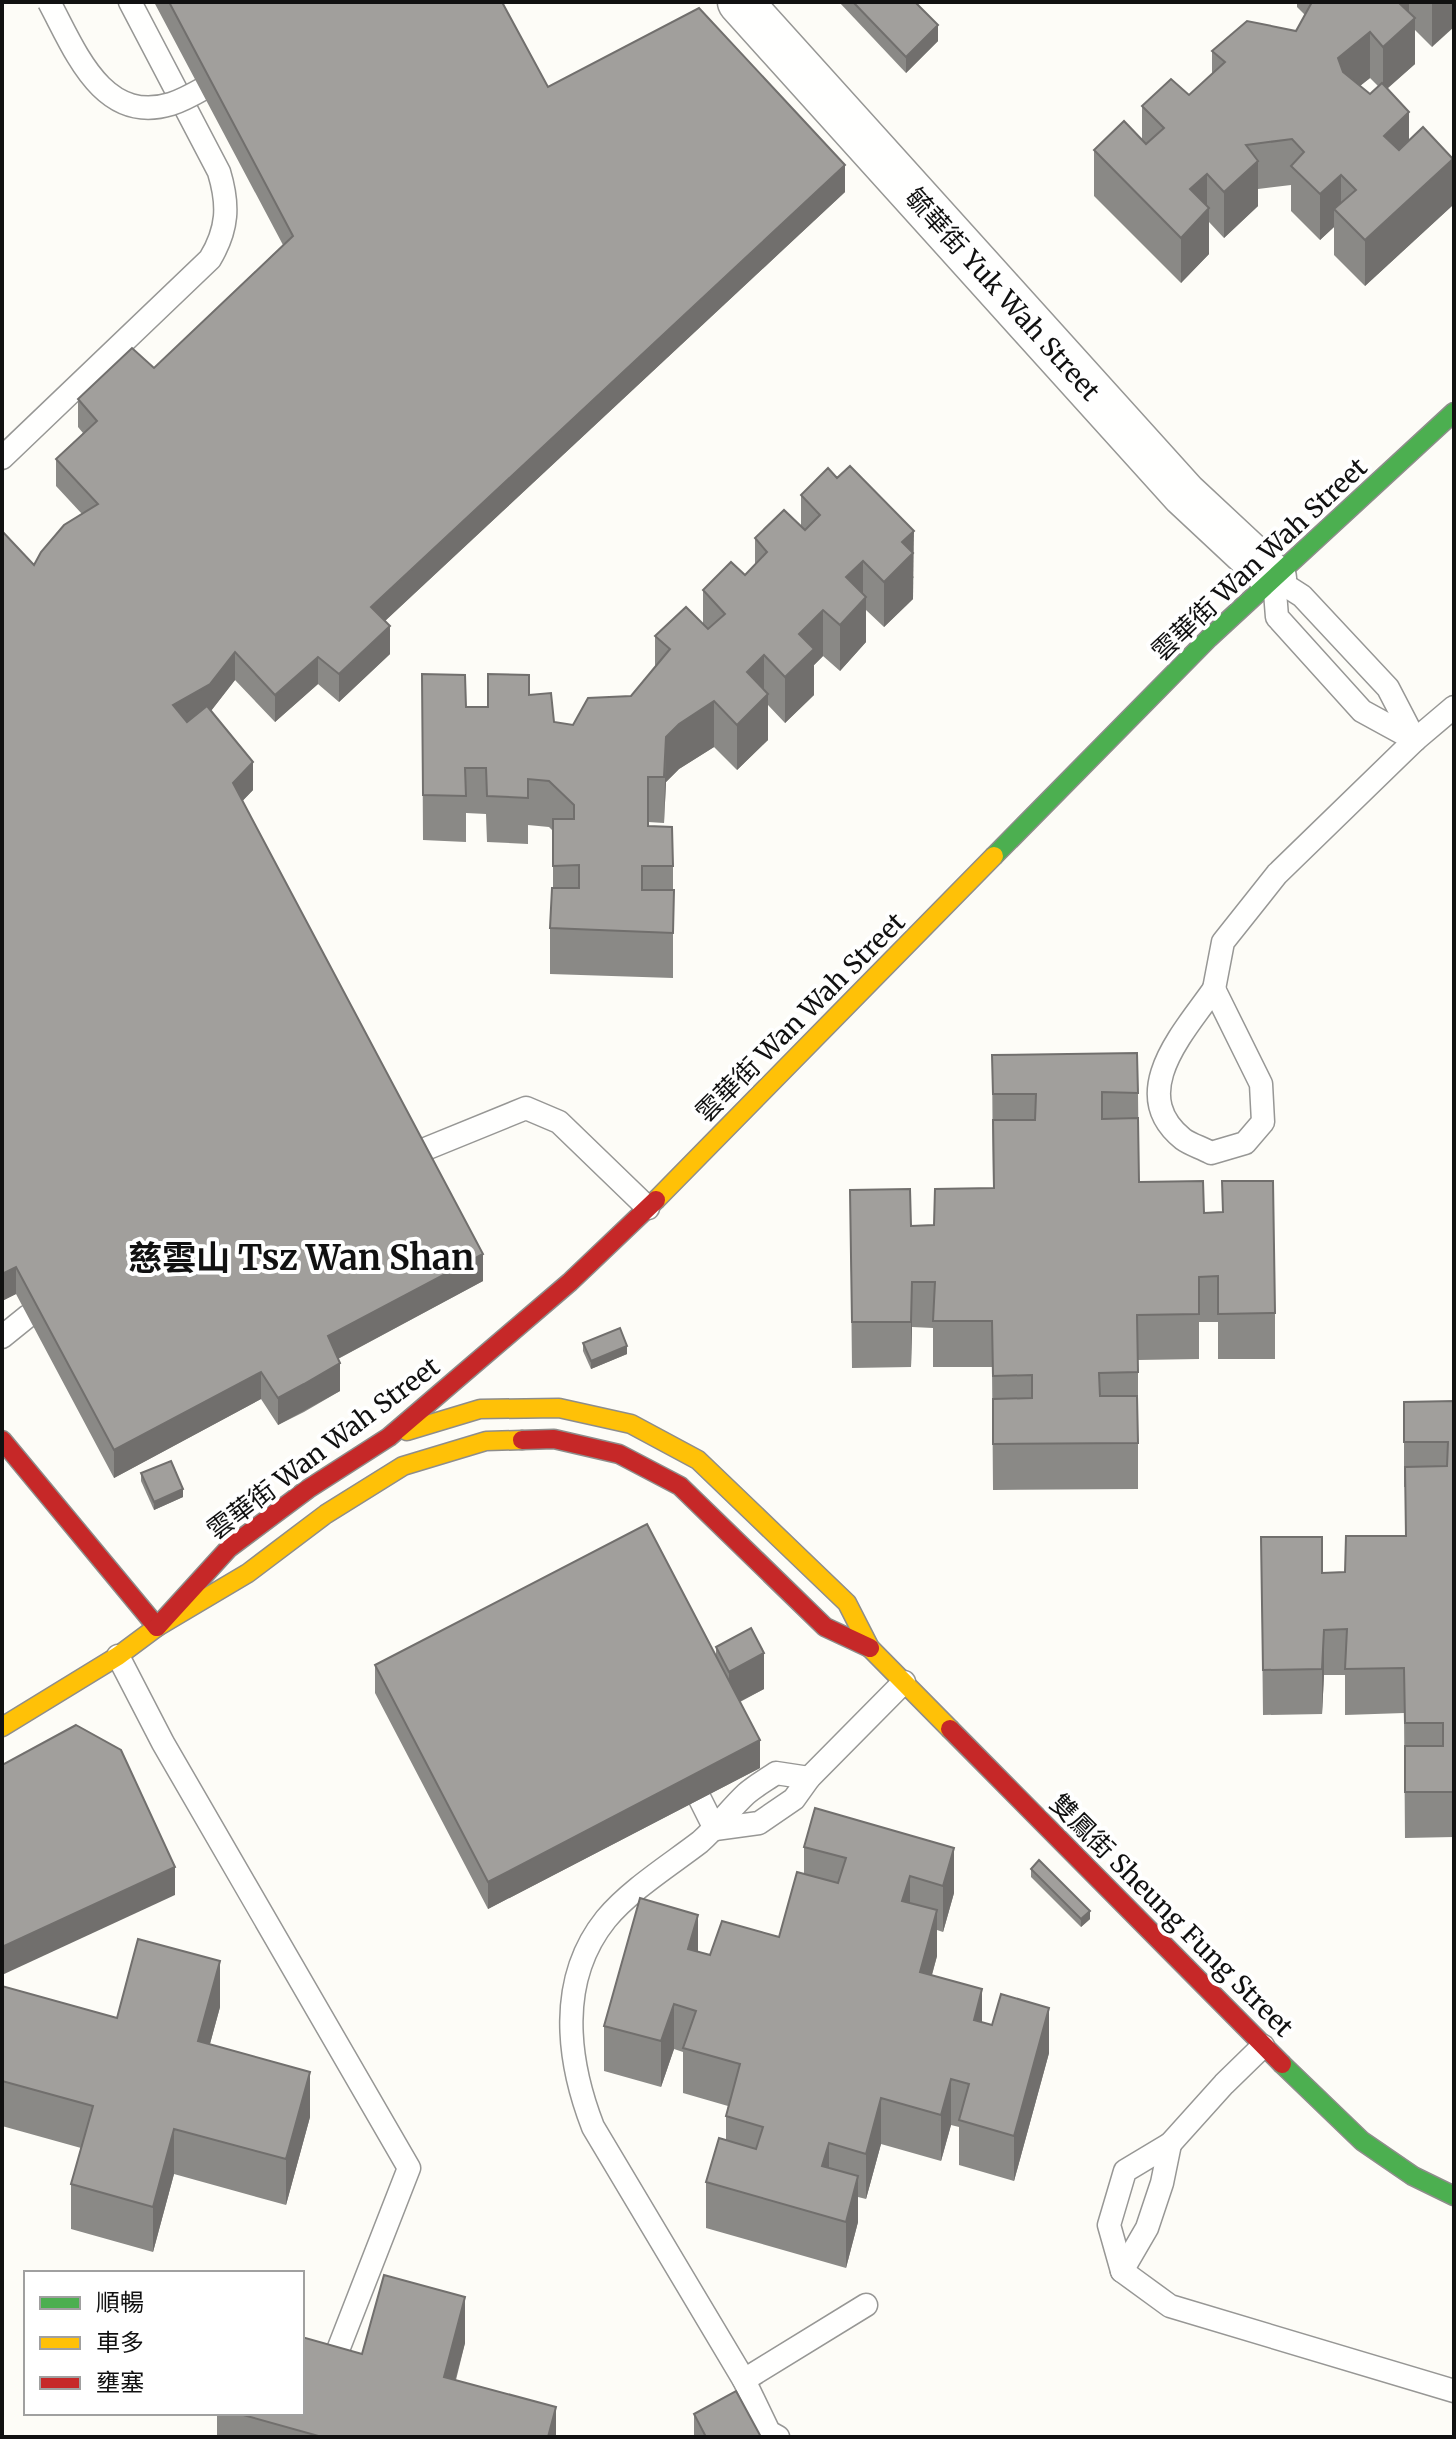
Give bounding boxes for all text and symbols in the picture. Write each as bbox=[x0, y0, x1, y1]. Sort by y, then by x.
street label: 毓華街 Yuk Wah Street bbox=[899, 181, 1107, 407]
street label: 雲華街 Wan Wah Street bbox=[1144, 450, 1374, 668]
street label: 雲華街 Wan Wah Street bbox=[688, 905, 912, 1129]
district label: 慈雲山 Tsz Wan Shan bbox=[128, 1237, 474, 1279]
street label: 雲華街 Wan Wah Street bbox=[200, 1350, 446, 1546]
street label: 雙鳳街 Sheung Fung Street bbox=[1044, 1787, 1300, 2043]
legend bbox=[24, 2271, 304, 2415]
text: 順暢 bbox=[96, 2287, 144, 2318]
text: 車多 bbox=[96, 2327, 144, 2358]
text: 壅塞 bbox=[96, 2367, 144, 2398]

